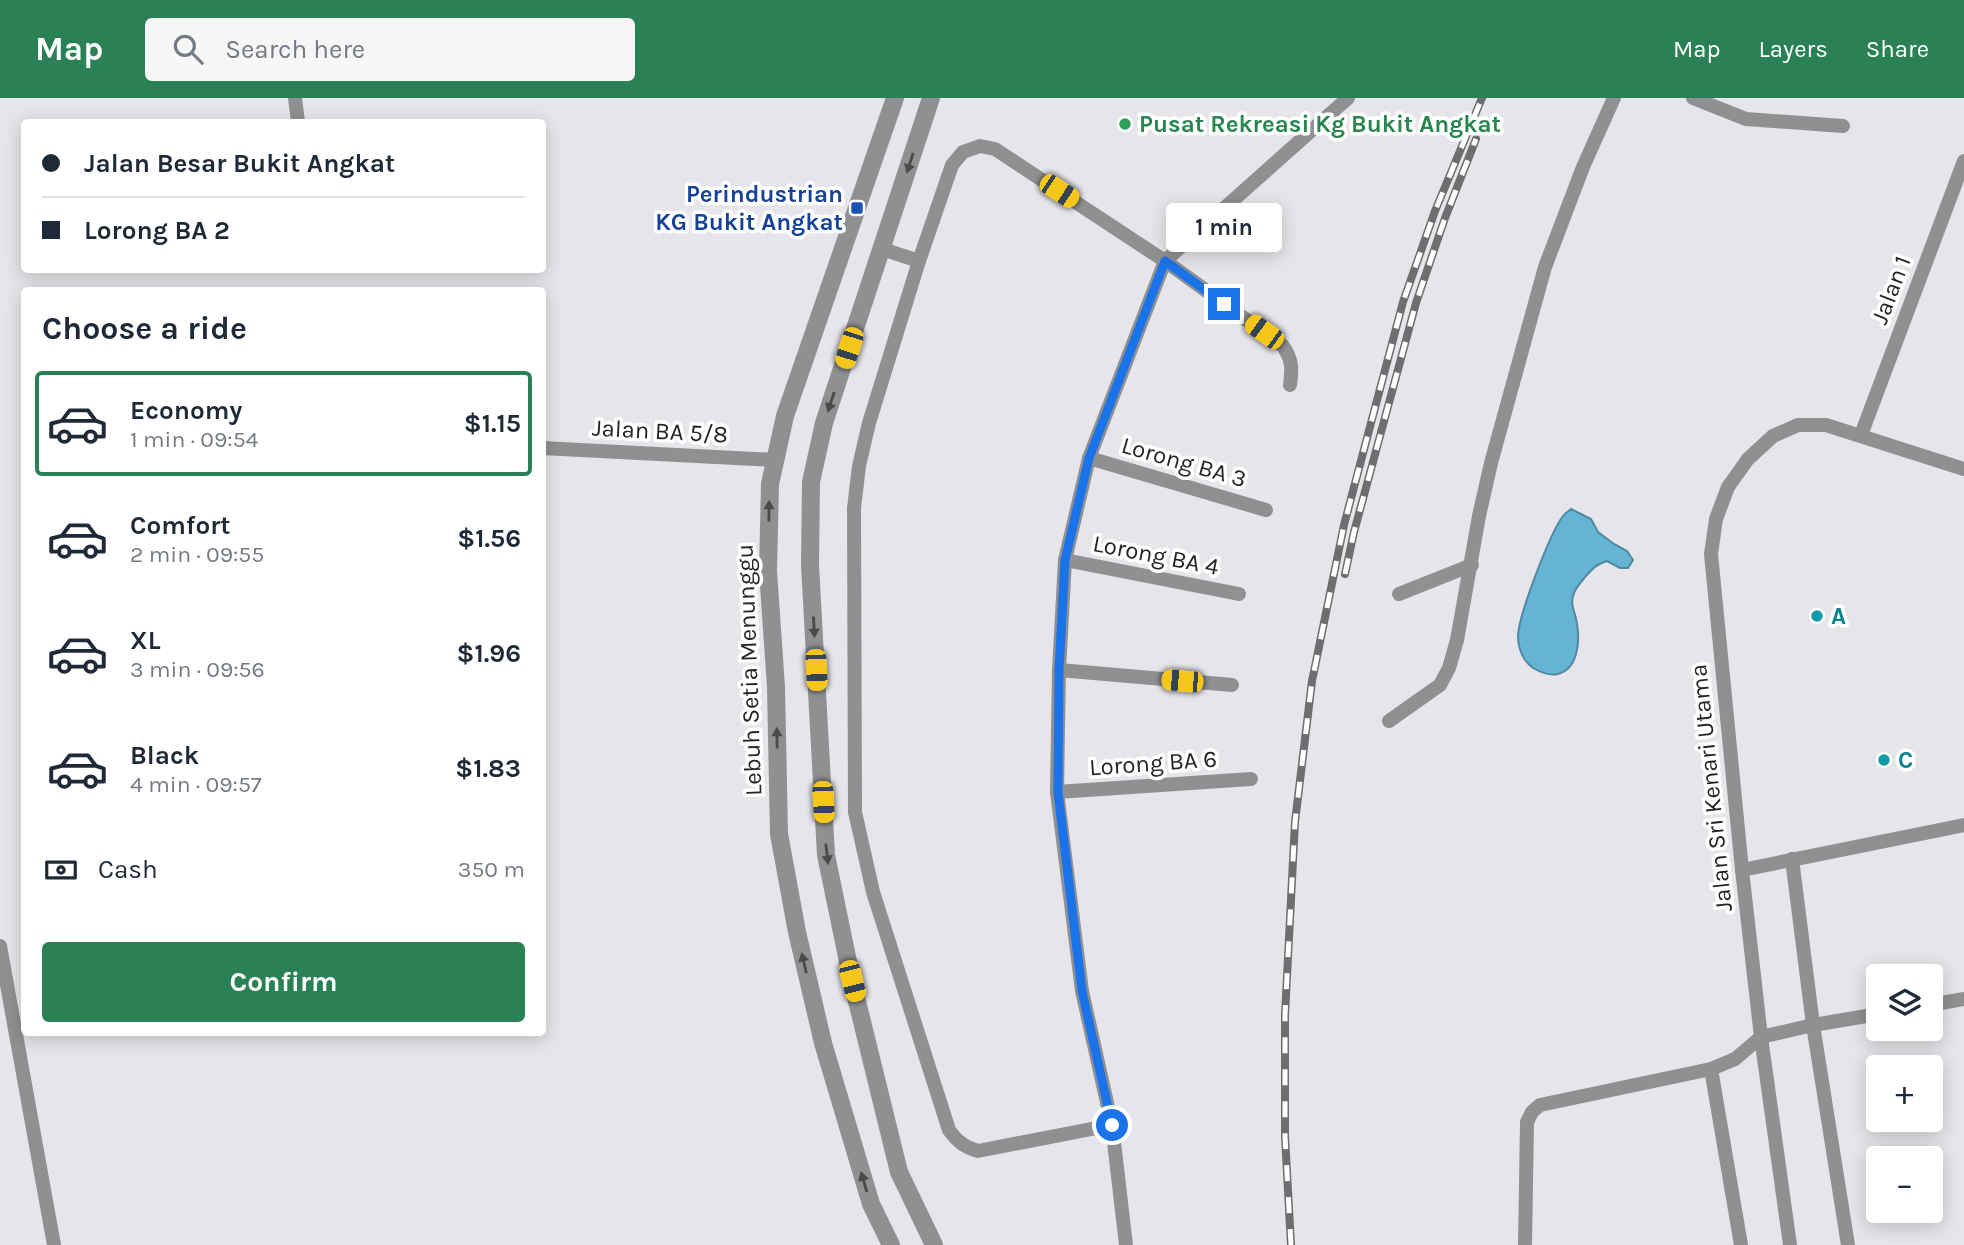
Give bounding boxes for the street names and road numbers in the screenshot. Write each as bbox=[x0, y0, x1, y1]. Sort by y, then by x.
street label: Jalan 1 bbox=[1865, 252, 1917, 328]
street label: Jalan BA 5/8 bbox=[591, 413, 729, 449]
street label: Lorong BA 3 bbox=[1118, 431, 1250, 493]
street label: Lorong BA 4 bbox=[1091, 529, 1221, 581]
street label: Lebuh Setia Menunggu bbox=[731, 543, 767, 797]
street label: Jalan Sri Kenari Utama bbox=[1684, 663, 1738, 913]
street label: Lorong BA 6 bbox=[1088, 745, 1218, 781]

